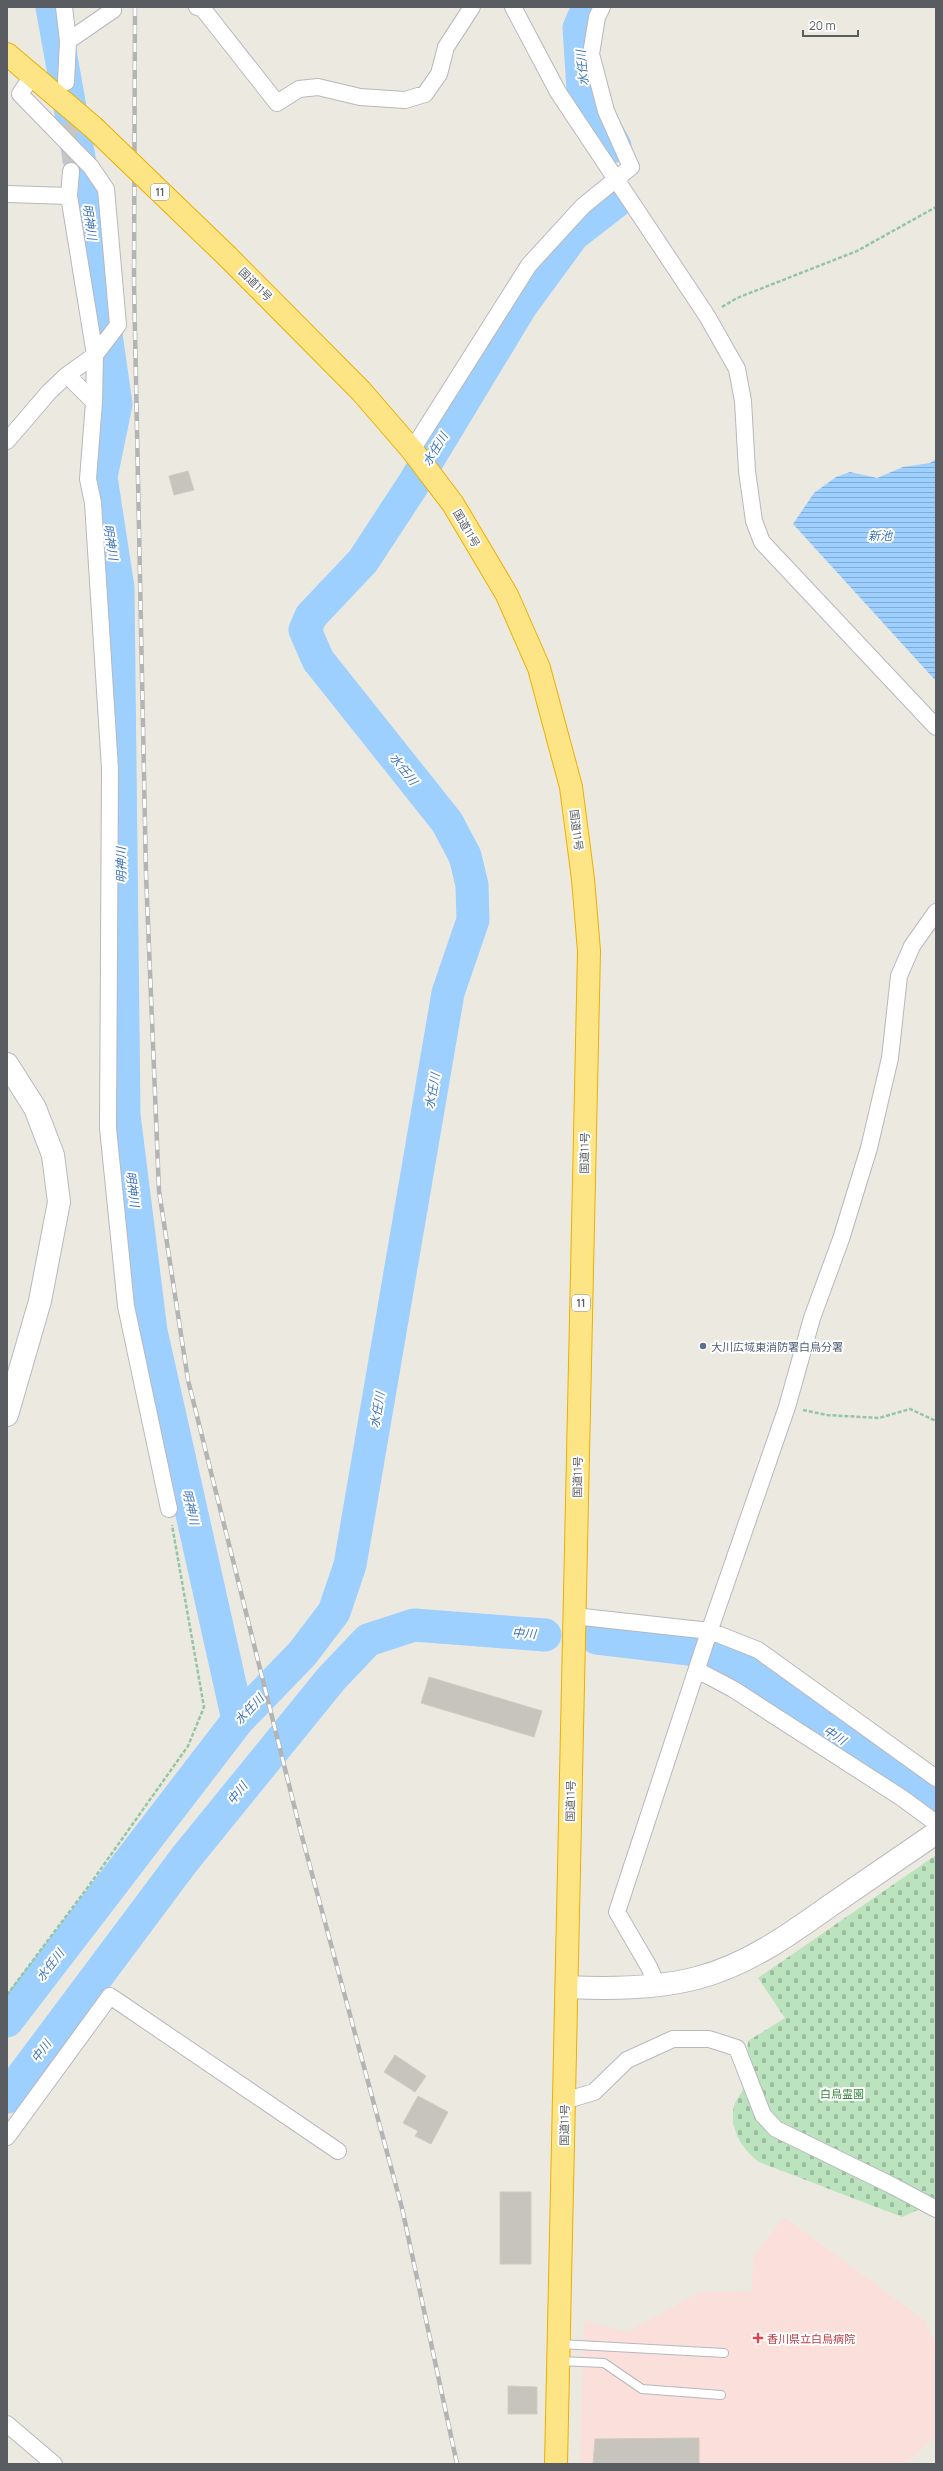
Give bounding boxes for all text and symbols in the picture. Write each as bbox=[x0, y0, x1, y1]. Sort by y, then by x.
scale bar bbox=[803, 12, 858, 38]
text: 20 m bbox=[809, 17, 836, 34]
water label: 水任川 bbox=[572, 47, 592, 87]
road number: 11 bbox=[151, 184, 169, 200]
water label: 明神川 bbox=[79, 203, 101, 243]
street label: 国道11号 bbox=[236, 264, 276, 304]
water label: 水任川 bbox=[418, 427, 453, 469]
street label: 国道11号 bbox=[450, 506, 484, 550]
water label: 明神川 bbox=[100, 523, 123, 563]
water label: 新池 bbox=[868, 527, 893, 544]
water label: 水任川 bbox=[386, 750, 423, 790]
street label: 国道11号 bbox=[567, 808, 587, 852]
water label: 明神川 bbox=[112, 845, 130, 883]
water label: 水任川 bbox=[421, 1070, 444, 1110]
street label: 国道11号 bbox=[576, 1132, 592, 1174]
water label: 明神川 bbox=[122, 1170, 144, 1210]
road number: 11 bbox=[572, 1295, 590, 1311]
place label: 大川広域東消防署白鳥分署 bbox=[711, 1339, 843, 1354]
marker: 大川広域東消防署白鳥分署 bbox=[698, 1341, 708, 1351]
water label: 水任川 bbox=[366, 1389, 389, 1429]
street label: 国道11号 bbox=[569, 1456, 585, 1498]
water label: 明神川 bbox=[179, 1488, 204, 1528]
water label: 中川 bbox=[511, 1624, 539, 1642]
water label: 水任川 bbox=[231, 1689, 269, 1728]
water label: 中川 bbox=[820, 1721, 851, 1750]
water label: 中川 bbox=[223, 1777, 252, 1808]
street label: 国道11号 bbox=[562, 1780, 578, 1822]
water label: 水任川 bbox=[32, 1944, 69, 1984]
water label: 中川 bbox=[27, 2035, 56, 2066]
park label: 白鳥霊園 bbox=[820, 2086, 864, 2101]
street label: 国道11号 bbox=[556, 2104, 572, 2146]
place label: 香川県立白鳥病院 bbox=[767, 2331, 855, 2346]
marker: 香川県立白鳥病院 bbox=[752, 2332, 764, 2344]

